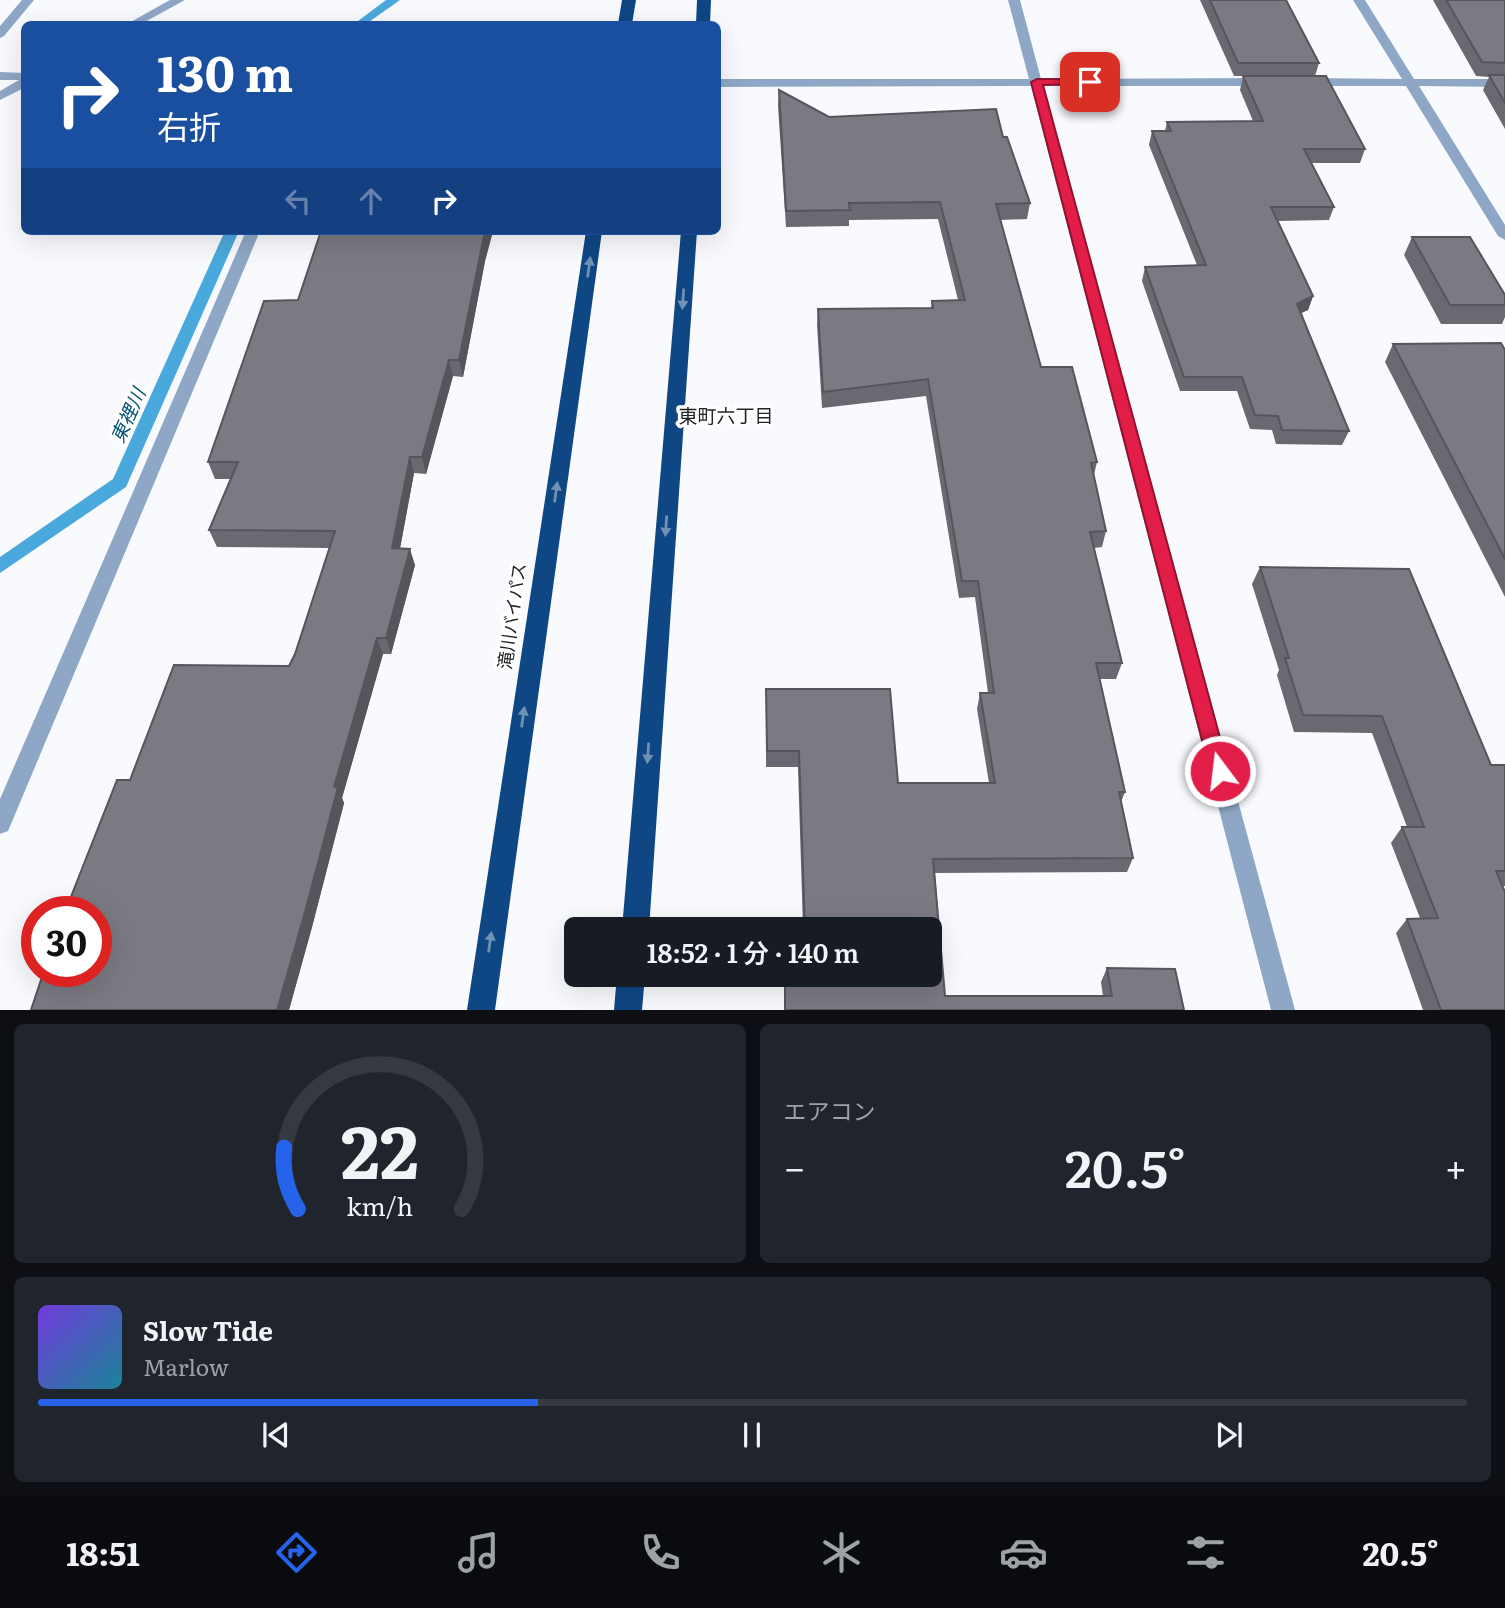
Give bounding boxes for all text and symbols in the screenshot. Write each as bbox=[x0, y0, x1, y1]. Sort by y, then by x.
text: 130 m bbox=[157, 34, 293, 107]
icon: right bbox=[42, 49, 133, 140]
pin bbox=[1060, 52, 1120, 112]
icon: arrive bbox=[1071, 63, 1109, 101]
text: 右折 bbox=[157, 101, 221, 149]
icon: left bbox=[279, 182, 317, 220]
icon: ahead bbox=[352, 182, 390, 220]
icon: right bbox=[425, 182, 463, 220]
one-way arrow bbox=[583, 255, 594, 277]
one-way arrow bbox=[677, 288, 688, 310]
water label: 東裡川 bbox=[103, 381, 152, 447]
district label: 東町六丁目 bbox=[678, 401, 774, 429]
one-way arrow bbox=[551, 481, 562, 503]
one-way arrow bbox=[660, 515, 671, 537]
street label: 滝川バイパス bbox=[490, 561, 532, 671]
one-way arrow bbox=[518, 706, 529, 728]
position arrow bbox=[1183, 734, 1257, 808]
one-way arrow bbox=[642, 742, 653, 764]
speed limit sign: 30 bbox=[21, 896, 112, 987]
one-way arrow bbox=[485, 931, 496, 953]
text: 18:52 · 1 分 · 140 m bbox=[647, 932, 859, 971]
text: エアコン bbox=[784, 1093, 876, 1127]
text: 22 bbox=[341, 1094, 419, 1202]
text: 20.5° bbox=[1065, 1127, 1186, 1204]
text: − bbox=[784, 1137, 806, 1194]
text: + bbox=[1445, 1137, 1467, 1194]
text: km/h bbox=[346, 1187, 413, 1224]
text: Slow Tide bbox=[143, 1310, 273, 1349]
text: Marlow bbox=[143, 1349, 229, 1383]
icon: previous bbox=[257, 1416, 295, 1454]
icon: pause bbox=[733, 1416, 771, 1454]
icon: next bbox=[1210, 1416, 1248, 1454]
text: 18:51 bbox=[66, 1528, 140, 1576]
icon: directions bbox=[272, 1528, 321, 1577]
icon: music bbox=[454, 1528, 503, 1577]
icon: phone bbox=[636, 1528, 685, 1577]
icon: climate bbox=[817, 1528, 866, 1577]
icon: car bbox=[999, 1528, 1048, 1577]
icon: filters bbox=[1181, 1528, 1230, 1577]
text: 20.5° bbox=[1362, 1528, 1439, 1576]

